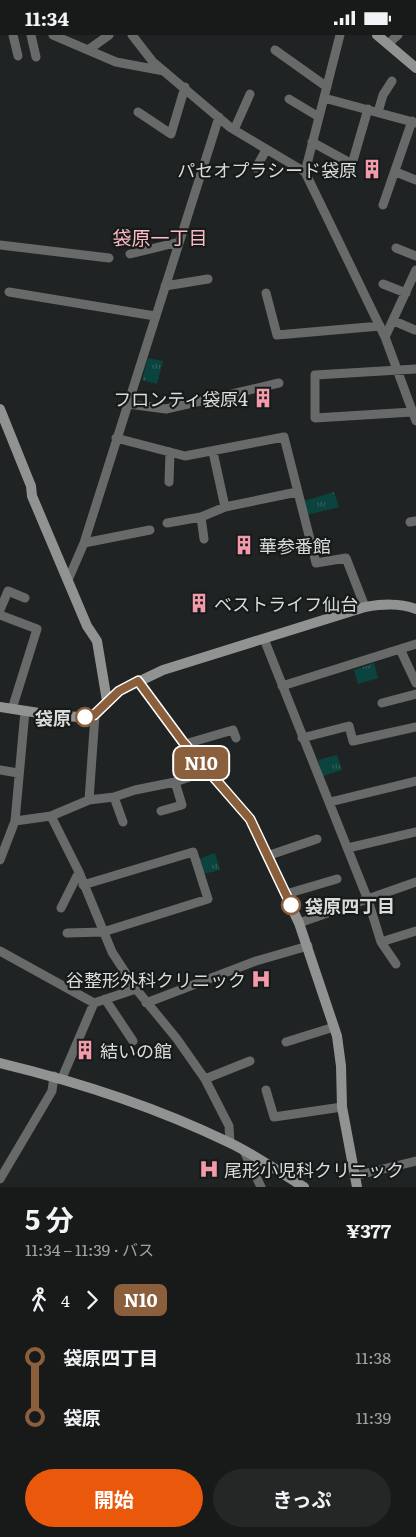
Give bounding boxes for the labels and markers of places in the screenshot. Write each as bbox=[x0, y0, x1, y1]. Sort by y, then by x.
place label: パセオプラシード袋原 bbox=[177, 156, 357, 183]
building icon: パセオプラシード袋原 bbox=[361, 158, 383, 180]
place label: フロンティ袋原4 bbox=[113, 385, 248, 412]
building icon: フロンティ袋原4 bbox=[252, 387, 274, 409]
place label: 華参番館 bbox=[259, 532, 331, 559]
building icon: 華参番館 bbox=[233, 534, 255, 556]
place label: ベストライフ仙台 bbox=[214, 590, 358, 617]
building icon: ベストライフ仙台 bbox=[188, 592, 210, 614]
place label: 袋原 bbox=[35, 704, 71, 731]
marker: 袋原 bbox=[75, 707, 95, 727]
place label: 袋原四丁目 bbox=[305, 892, 395, 919]
marker: 袋原四丁目 bbox=[281, 895, 301, 915]
place label: 谷整形外科クリニック bbox=[66, 966, 246, 993]
hospital icon: 谷整形外科クリニック bbox=[250, 968, 272, 990]
place label: 結いの館 bbox=[100, 1037, 172, 1064]
building icon: 結いの館 bbox=[74, 1039, 96, 1061]
place label: 尾形小児科クリニック bbox=[224, 1156, 404, 1183]
hospital icon: 尾形小児科クリニック bbox=[198, 1158, 220, 1180]

